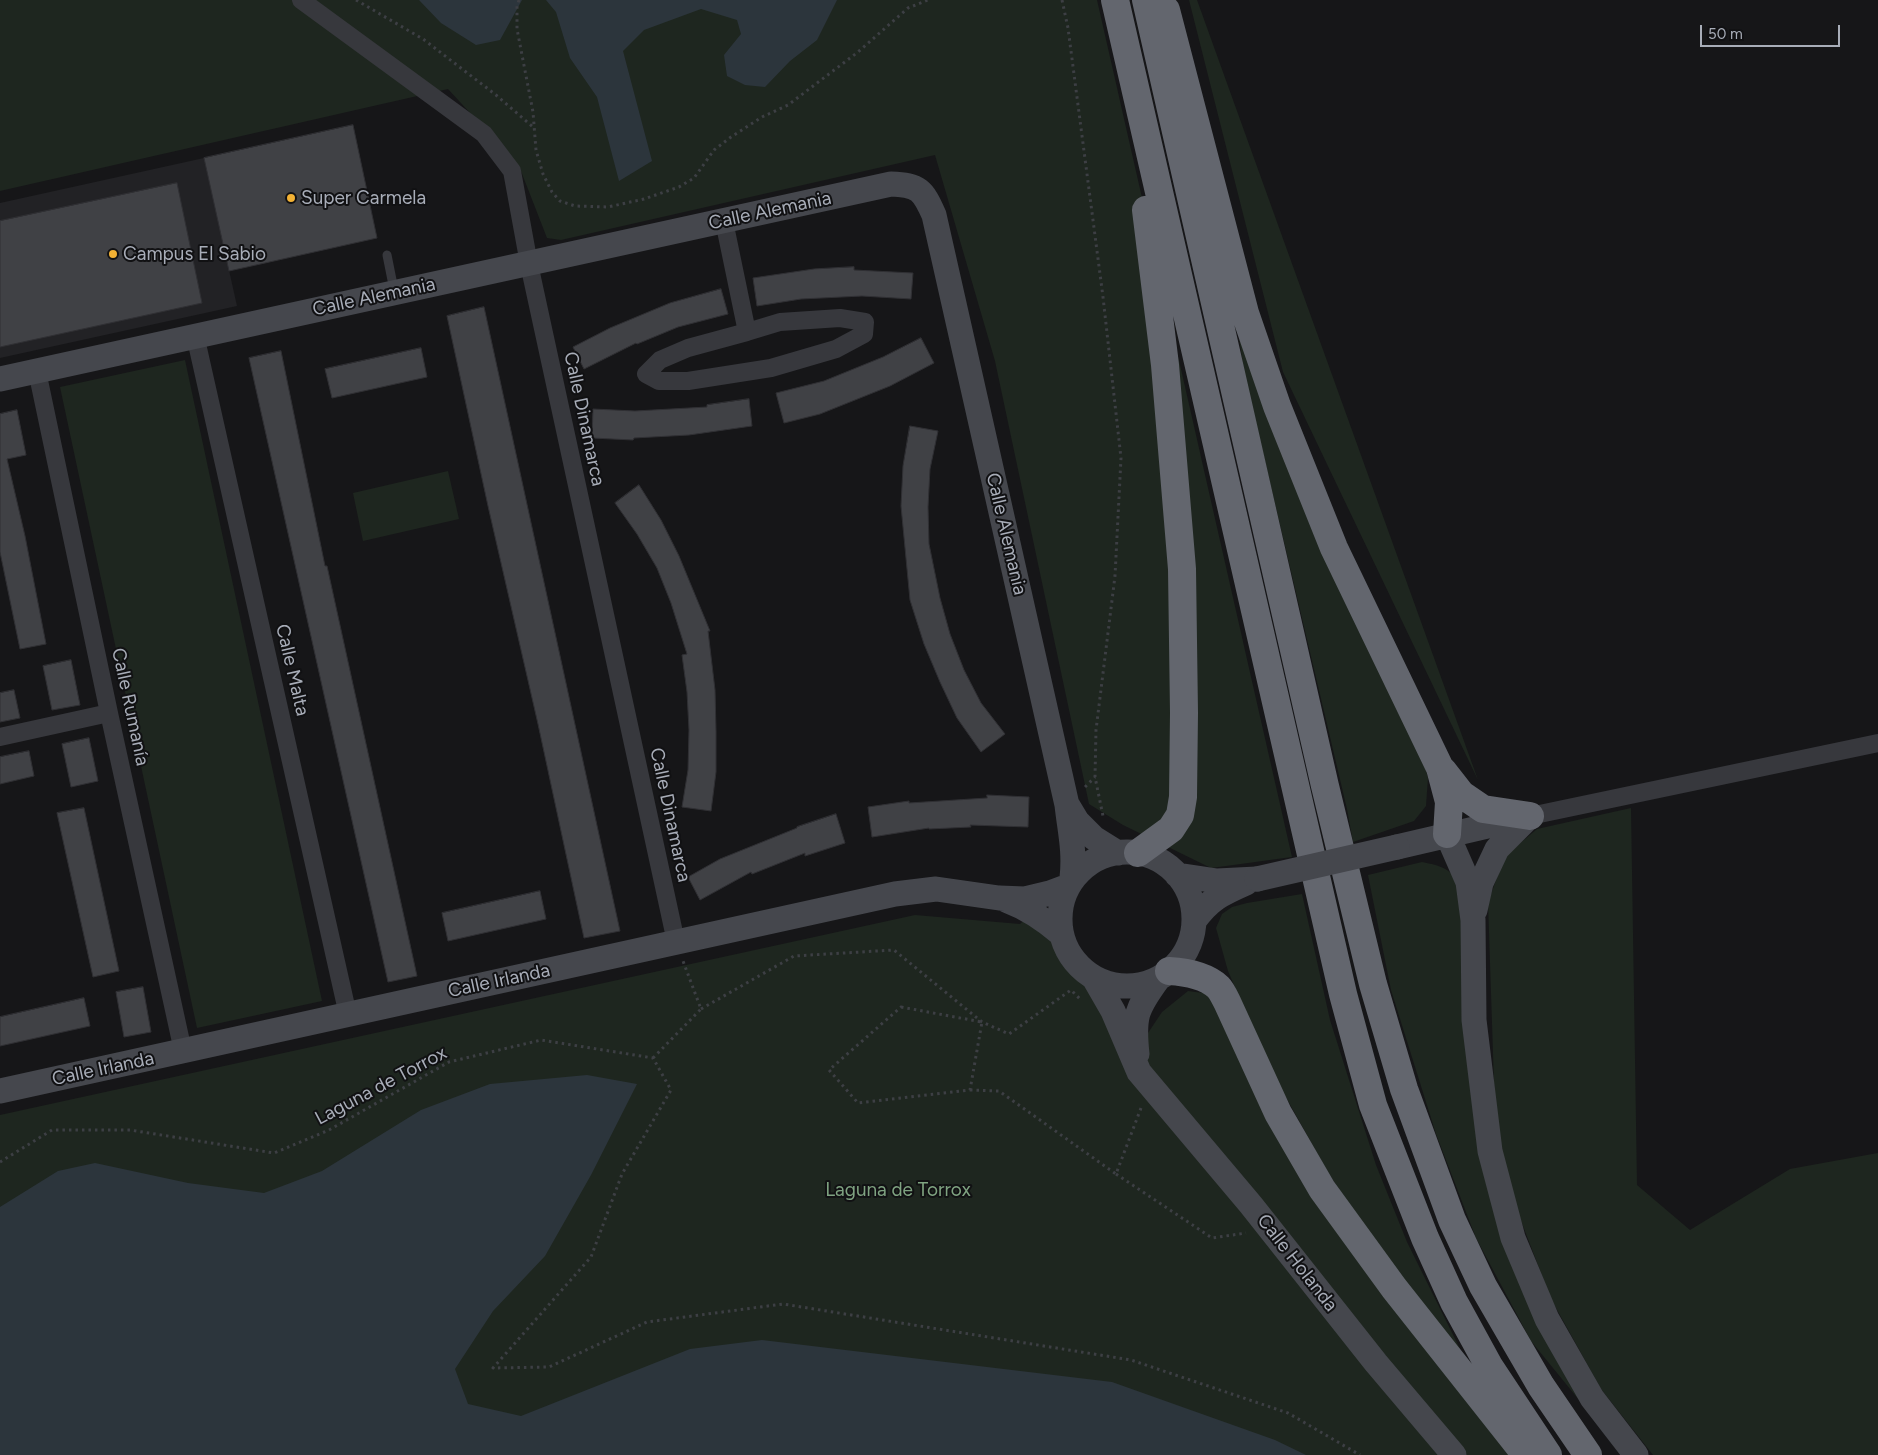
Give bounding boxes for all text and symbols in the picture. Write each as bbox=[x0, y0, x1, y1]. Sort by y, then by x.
scale bar bbox=[1703, 15, 1843, 47]
text: 50 m bbox=[1708, 25, 1743, 43]
place label: Super Carmela bbox=[301, 187, 426, 209]
street label: Calle Alemania bbox=[707, 187, 833, 235]
marker: Super Carmela bbox=[285, 192, 297, 204]
place label: Campus El Sabio bbox=[123, 243, 266, 265]
marker: Campus El Sabio bbox=[107, 248, 119, 260]
street label: Calle Alemania bbox=[311, 273, 437, 321]
street label: Calle Dinamarca bbox=[559, 350, 609, 488]
street label: Calle Alemania bbox=[981, 471, 1031, 597]
street label: Calle Malta bbox=[270, 622, 314, 718]
street label: Calle Rumanía bbox=[106, 646, 154, 768]
street label: Calle Dinamarca bbox=[645, 746, 695, 884]
street label: Calle Irlanda bbox=[446, 959, 552, 1003]
street label: Laguna de Torrox bbox=[311, 1042, 451, 1130]
street label: Calle Irlanda bbox=[50, 1047, 156, 1091]
park label: Laguna de Torrox bbox=[825, 1179, 971, 1201]
street label: Calle Holanda bbox=[1252, 1210, 1342, 1316]

